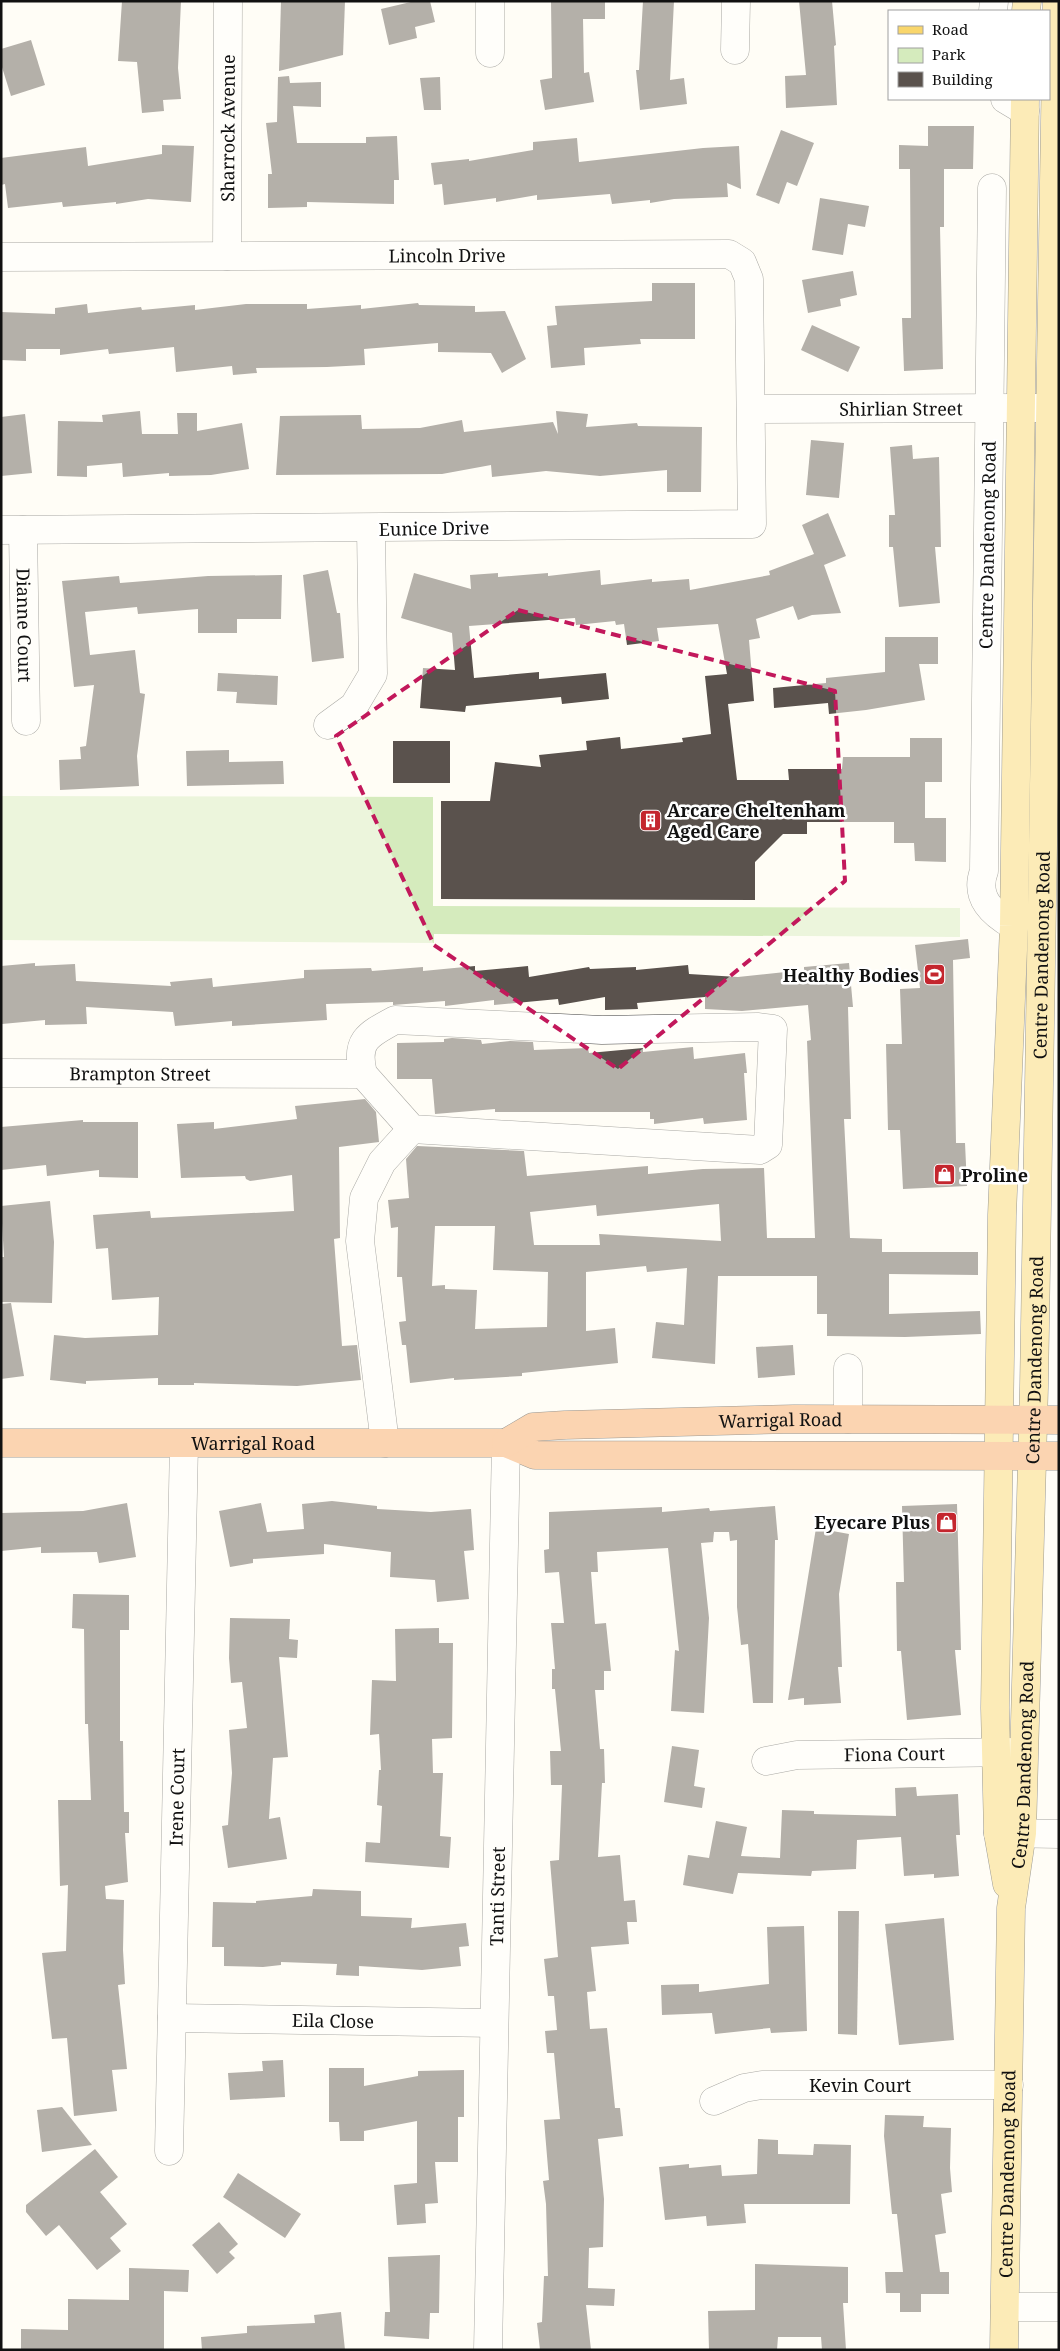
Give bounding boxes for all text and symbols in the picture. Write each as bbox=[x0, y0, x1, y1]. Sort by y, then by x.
legend bbox=[888, 10, 1050, 100]
text: Road bbox=[932, 19, 968, 39]
text: Park bbox=[932, 44, 966, 64]
street label: Sharrock Avenue bbox=[215, 54, 240, 202]
text: Building bbox=[932, 69, 993, 89]
street label: Lincoln Drive bbox=[388, 243, 506, 267]
street label: Shirlian Street bbox=[839, 396, 963, 421]
street label: Centre Dandenong Road bbox=[973, 441, 1001, 649]
street label: Eunice Drive bbox=[379, 515, 489, 541]
street label: Dianne Court bbox=[12, 568, 37, 682]
place label: Arcare Cheltenham Aged Care bbox=[667, 798, 846, 843]
building icon: Arcare Cheltenham Aged Care bbox=[639, 808, 663, 832]
street label: Centre Dandenong Road bbox=[1027, 851, 1055, 1059]
place label: Healthy Bodies bbox=[783, 963, 919, 987]
sports icon: Healthy Bodies bbox=[923, 963, 947, 987]
street label: Brampton Street bbox=[69, 1061, 211, 1086]
shop icon: Proline bbox=[933, 1163, 957, 1187]
place label: Proline bbox=[961, 1163, 1028, 1187]
street label: Centre Dandenong Road bbox=[1020, 1256, 1048, 1465]
street label: Warrigal Road bbox=[718, 1407, 843, 1433]
street label: Warrigal Road bbox=[191, 1431, 315, 1455]
place label: Eyecare Plus bbox=[814, 1510, 930, 1534]
shop icon: Eyecare Plus bbox=[934, 1510, 958, 1534]
street label: Centre Dandenong Road bbox=[1005, 1660, 1039, 1870]
street label: Fiona Court bbox=[844, 1741, 945, 1766]
street label: Irene Court bbox=[163, 1748, 190, 1847]
street label: Tanti Street bbox=[484, 1846, 510, 1946]
street label: Eila Close bbox=[292, 2008, 374, 2033]
street label: Centre Dandenong Road bbox=[993, 2070, 1020, 2278]
street label: Kevin Court bbox=[809, 2073, 911, 2097]

